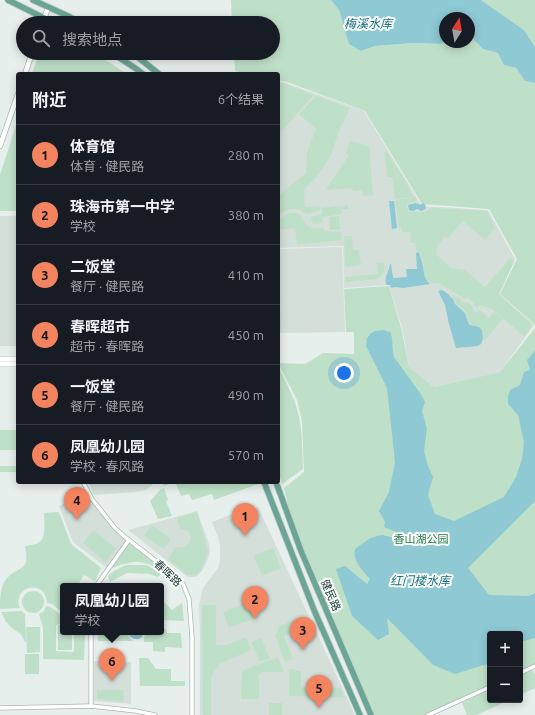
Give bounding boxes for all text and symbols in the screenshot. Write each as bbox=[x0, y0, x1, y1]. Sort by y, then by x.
north arrow bbox=[439, 12, 475, 48]
search box bbox=[16, 16, 280, 60]
water label: 梅溪水库 bbox=[344, 17, 394, 30]
icon: search bbox=[30, 27, 52, 49]
text: 搜索地点 bbox=[62, 31, 122, 48]
text: 附近 bbox=[32, 90, 66, 109]
text: 6个结果 bbox=[218, 92, 264, 106]
text: 体育馆 bbox=[70, 138, 115, 155]
text: 1 bbox=[41, 148, 49, 162]
text: 280 m bbox=[228, 148, 264, 162]
text: 体育 · 健民路 bbox=[70, 159, 144, 173]
text: 珠海市第一中学 bbox=[70, 198, 175, 215]
text: 2 bbox=[41, 208, 49, 222]
text: 380 m bbox=[228, 208, 264, 222]
text: 学校 bbox=[70, 219, 96, 233]
text: 二饭堂 bbox=[70, 258, 115, 275]
text: 3 bbox=[41, 268, 49, 282]
text: 410 m bbox=[228, 268, 264, 282]
text: 餐厅 · 健民路 bbox=[70, 279, 144, 293]
text: 春晖超市 bbox=[70, 318, 130, 335]
text: 4 bbox=[41, 328, 49, 342]
text: 450 m bbox=[228, 328, 264, 342]
text: 超市 · 春晖路 bbox=[70, 339, 144, 353]
your location bbox=[334, 363, 354, 383]
text: 一饭堂 bbox=[70, 378, 115, 395]
text: 5 bbox=[41, 388, 49, 402]
text: 490 m bbox=[228, 388, 264, 402]
text: 餐厅 · 健民路 bbox=[70, 399, 144, 413]
text: 凤凰幼儿园 bbox=[70, 438, 145, 455]
text: 6 bbox=[41, 448, 49, 462]
text: 570 m bbox=[228, 448, 264, 462]
text: 学校 · 春风路 bbox=[70, 459, 144, 473]
pin: 4 bbox=[64, 487, 90, 520]
pin: 1 bbox=[232, 503, 258, 536]
park label: 香山湖公园 bbox=[394, 533, 449, 545]
street label: 春晖路 bbox=[152, 557, 184, 589]
water label: 红门楼水库 bbox=[390, 574, 452, 587]
street label: 健民路 bbox=[319, 577, 343, 613]
popup bbox=[60, 583, 164, 635]
pin: 2 bbox=[242, 586, 268, 619]
text: 凤凰幼儿园 bbox=[74, 592, 150, 609]
text: 学校 bbox=[74, 613, 101, 627]
pin: 3 bbox=[290, 617, 316, 650]
map controls bbox=[487, 631, 523, 703]
button: + bbox=[487, 631, 523, 667]
pin: 6 bbox=[99, 648, 125, 681]
button: − bbox=[487, 667, 523, 703]
pin: 5 bbox=[306, 675, 332, 708]

